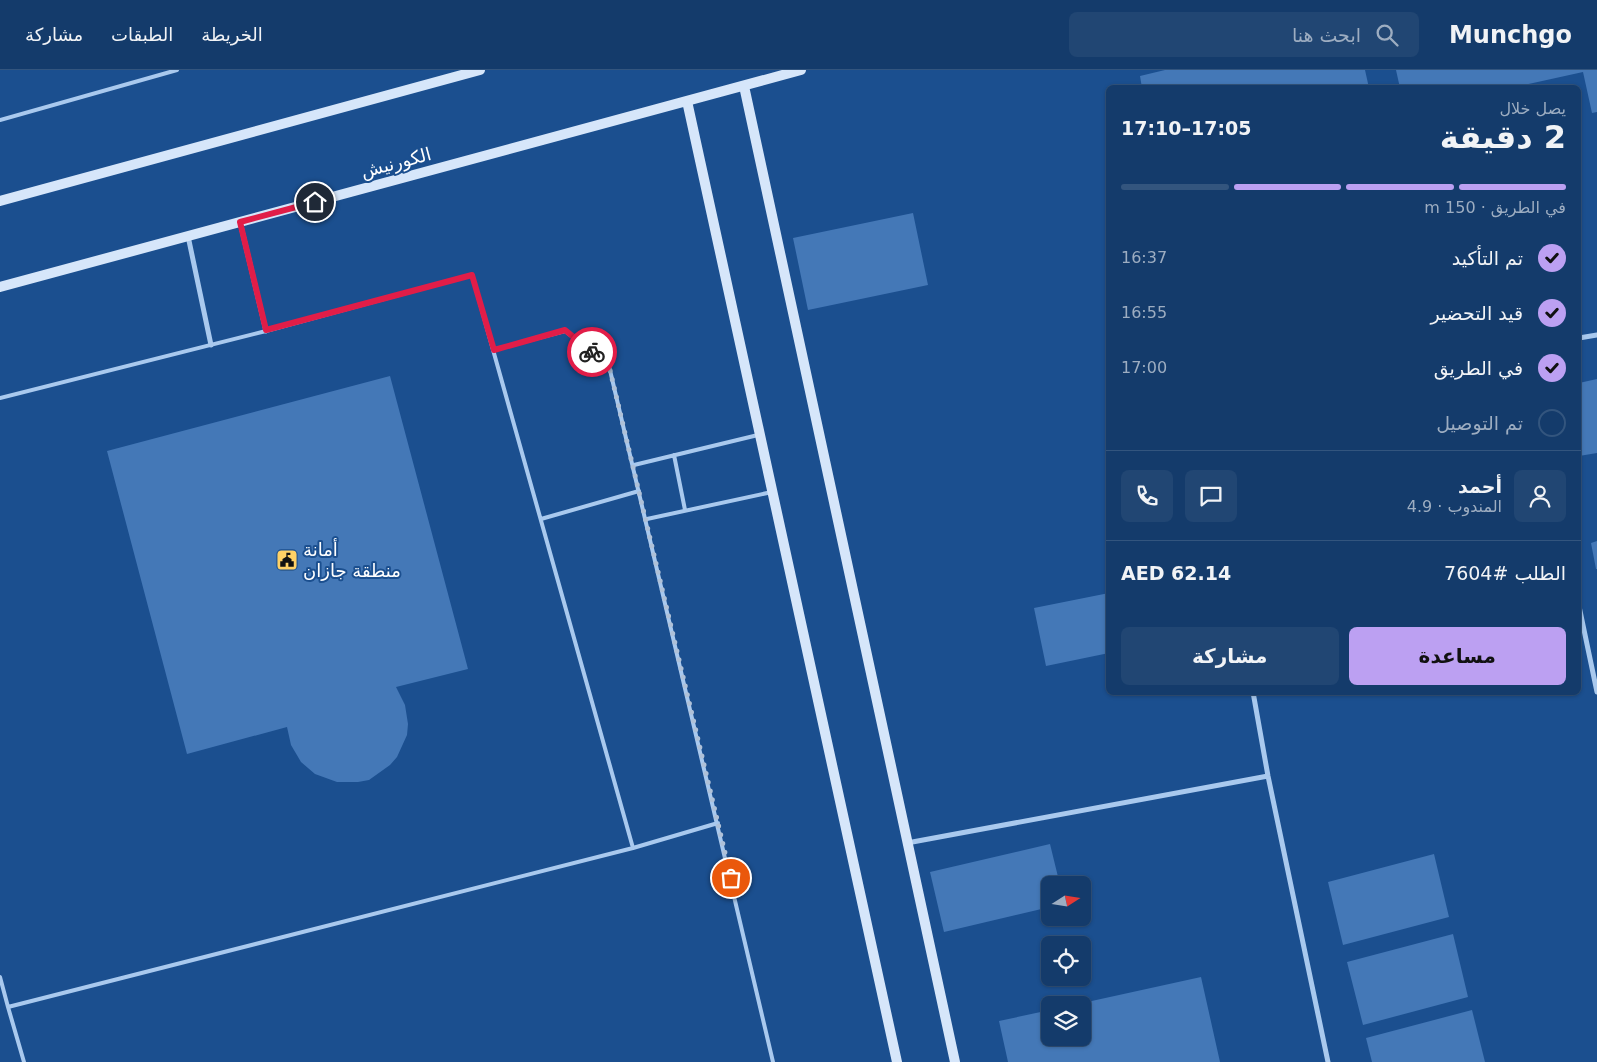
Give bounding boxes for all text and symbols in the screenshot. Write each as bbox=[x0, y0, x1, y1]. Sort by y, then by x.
search box bbox=[1069, 12, 1419, 57]
icon: search bbox=[1373, 21, 1401, 49]
text: Munchgo bbox=[1449, 21, 1572, 49]
text: مشاركة bbox=[25, 24, 83, 45]
text: الطبقات bbox=[111, 24, 173, 45]
text: الخريطة bbox=[201, 24, 263, 45]
text: ابحث هنا bbox=[1292, 24, 1361, 46]
text: يصل خلال bbox=[1499, 99, 1566, 118]
text: 17:05–17:10 bbox=[1121, 117, 1251, 139]
text: 2 دقيقة bbox=[1440, 118, 1566, 156]
street label: الكورنيش bbox=[358, 143, 434, 183]
pin bbox=[294, 181, 336, 223]
icon: home bbox=[301, 188, 329, 216]
text: في الطريق · 150 m bbox=[1424, 198, 1566, 217]
icon: check bbox=[1538, 244, 1566, 272]
text: تم التأكيد bbox=[1452, 247, 1523, 269]
text: 16:37 bbox=[1121, 248, 1167, 267]
icon: check bbox=[1538, 299, 1566, 327]
text: قيد التحضير bbox=[1430, 302, 1523, 324]
text: 16:55 bbox=[1121, 303, 1167, 322]
courier bbox=[567, 327, 617, 377]
icon: bike bbox=[578, 338, 606, 366]
icon: check bbox=[1538, 354, 1566, 382]
text: في الطريق bbox=[1434, 357, 1523, 379]
text: 17:00 bbox=[1121, 358, 1167, 377]
text: تم التوصيل bbox=[1436, 412, 1523, 434]
button: phone bbox=[1121, 470, 1173, 522]
button: chat bbox=[1185, 470, 1237, 522]
button: person bbox=[1514, 470, 1566, 522]
text: أحمد bbox=[1458, 475, 1502, 497]
text: المندوب · 4.9 bbox=[1407, 497, 1502, 516]
place label: أمانة منطقة جازان bbox=[303, 538, 401, 581]
public building icon: أمانة منطقة جازان bbox=[275, 548, 299, 572]
text: AED 62.14 bbox=[1121, 562, 1231, 584]
text: الطلب #7604 bbox=[1444, 562, 1566, 584]
button: مشاركة bbox=[1121, 627, 1339, 685]
button: مساعدة bbox=[1349, 627, 1566, 685]
pin bbox=[710, 857, 752, 899]
icon: bag bbox=[717, 864, 745, 892]
north arrow bbox=[1041, 876, 1091, 926]
map controls bbox=[1041, 876, 1091, 1046]
button: locate bbox=[1041, 936, 1091, 986]
button: layers bbox=[1041, 996, 1091, 1046]

